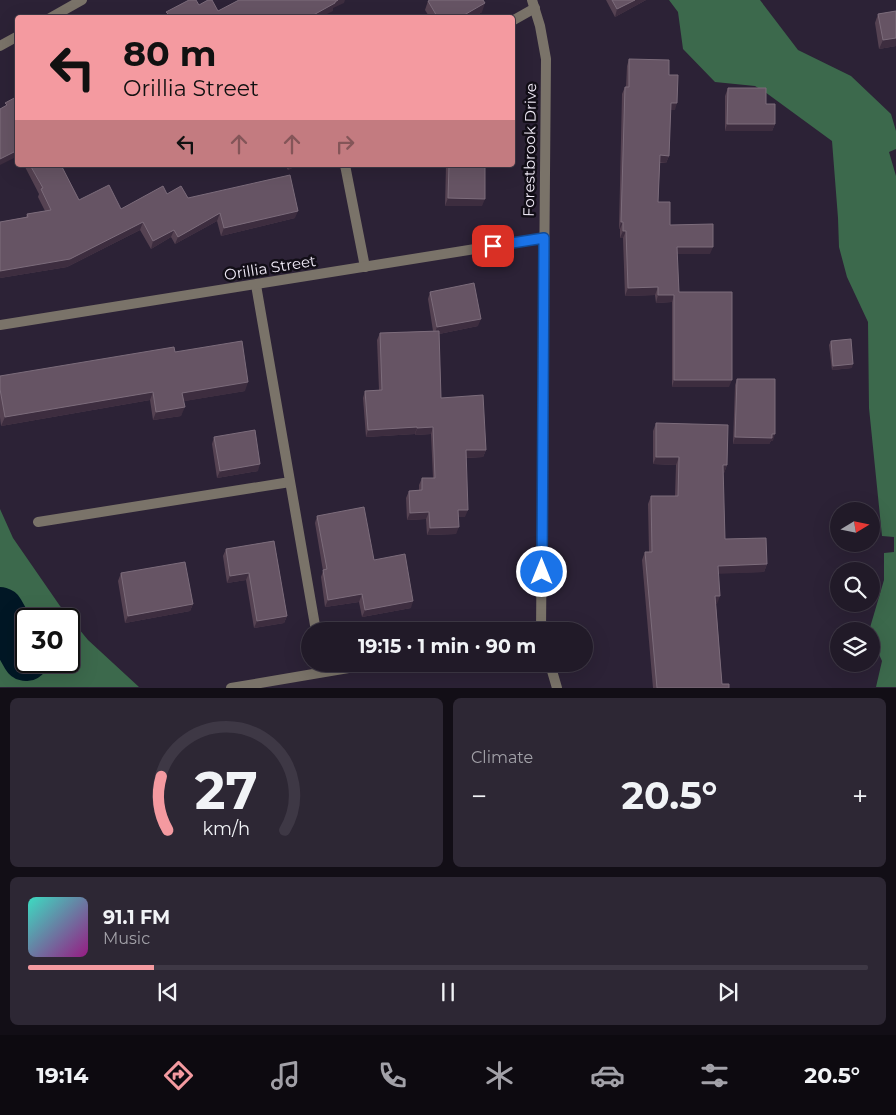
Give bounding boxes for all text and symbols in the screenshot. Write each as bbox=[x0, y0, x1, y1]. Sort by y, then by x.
text: 80 m bbox=[123, 32, 217, 75]
icon: left bbox=[40, 35, 105, 100]
text: Orillia Street bbox=[123, 75, 259, 102]
street label: Forestbrook Drive bbox=[519, 83, 540, 217]
icon: left bbox=[172, 130, 200, 158]
icon: ahead bbox=[225, 130, 253, 158]
icon: ahead bbox=[278, 130, 306, 158]
icon: right bbox=[331, 130, 359, 158]
pin bbox=[472, 225, 514, 267]
icon: arrive bbox=[479, 232, 507, 260]
street label: Orillia Street bbox=[223, 251, 317, 284]
north arrow bbox=[830, 502, 880, 552]
map controls bbox=[830, 502, 880, 672]
position arrow bbox=[515, 545, 567, 597]
button: search bbox=[830, 562, 880, 612]
speed limit sign: 30 bbox=[15, 608, 80, 673]
button: layers bbox=[830, 622, 880, 672]
text: 19:15 · 1 min · 90 m bbox=[358, 635, 536, 658]
text: Climate bbox=[471, 748, 533, 767]
text: 27 bbox=[195, 759, 258, 822]
text: 20.5° bbox=[622, 772, 717, 819]
text: − bbox=[471, 779, 487, 813]
text: + bbox=[852, 779, 868, 813]
text: km/h bbox=[203, 818, 250, 839]
text: 91.1 FM bbox=[103, 906, 170, 929]
text: Music bbox=[103, 929, 150, 948]
icon: previous bbox=[154, 978, 182, 1006]
icon: pause bbox=[434, 978, 462, 1006]
icon: next bbox=[714, 978, 742, 1006]
icon: directions bbox=[161, 1058, 196, 1093]
icon: music bbox=[268, 1058, 303, 1093]
icon: phone bbox=[375, 1058, 410, 1093]
icon: climate bbox=[482, 1058, 517, 1093]
icon: car bbox=[590, 1058, 625, 1093]
icon: filters bbox=[697, 1058, 732, 1093]
text: 19:14 bbox=[36, 1062, 88, 1089]
text: 20.5° bbox=[804, 1062, 860, 1089]

